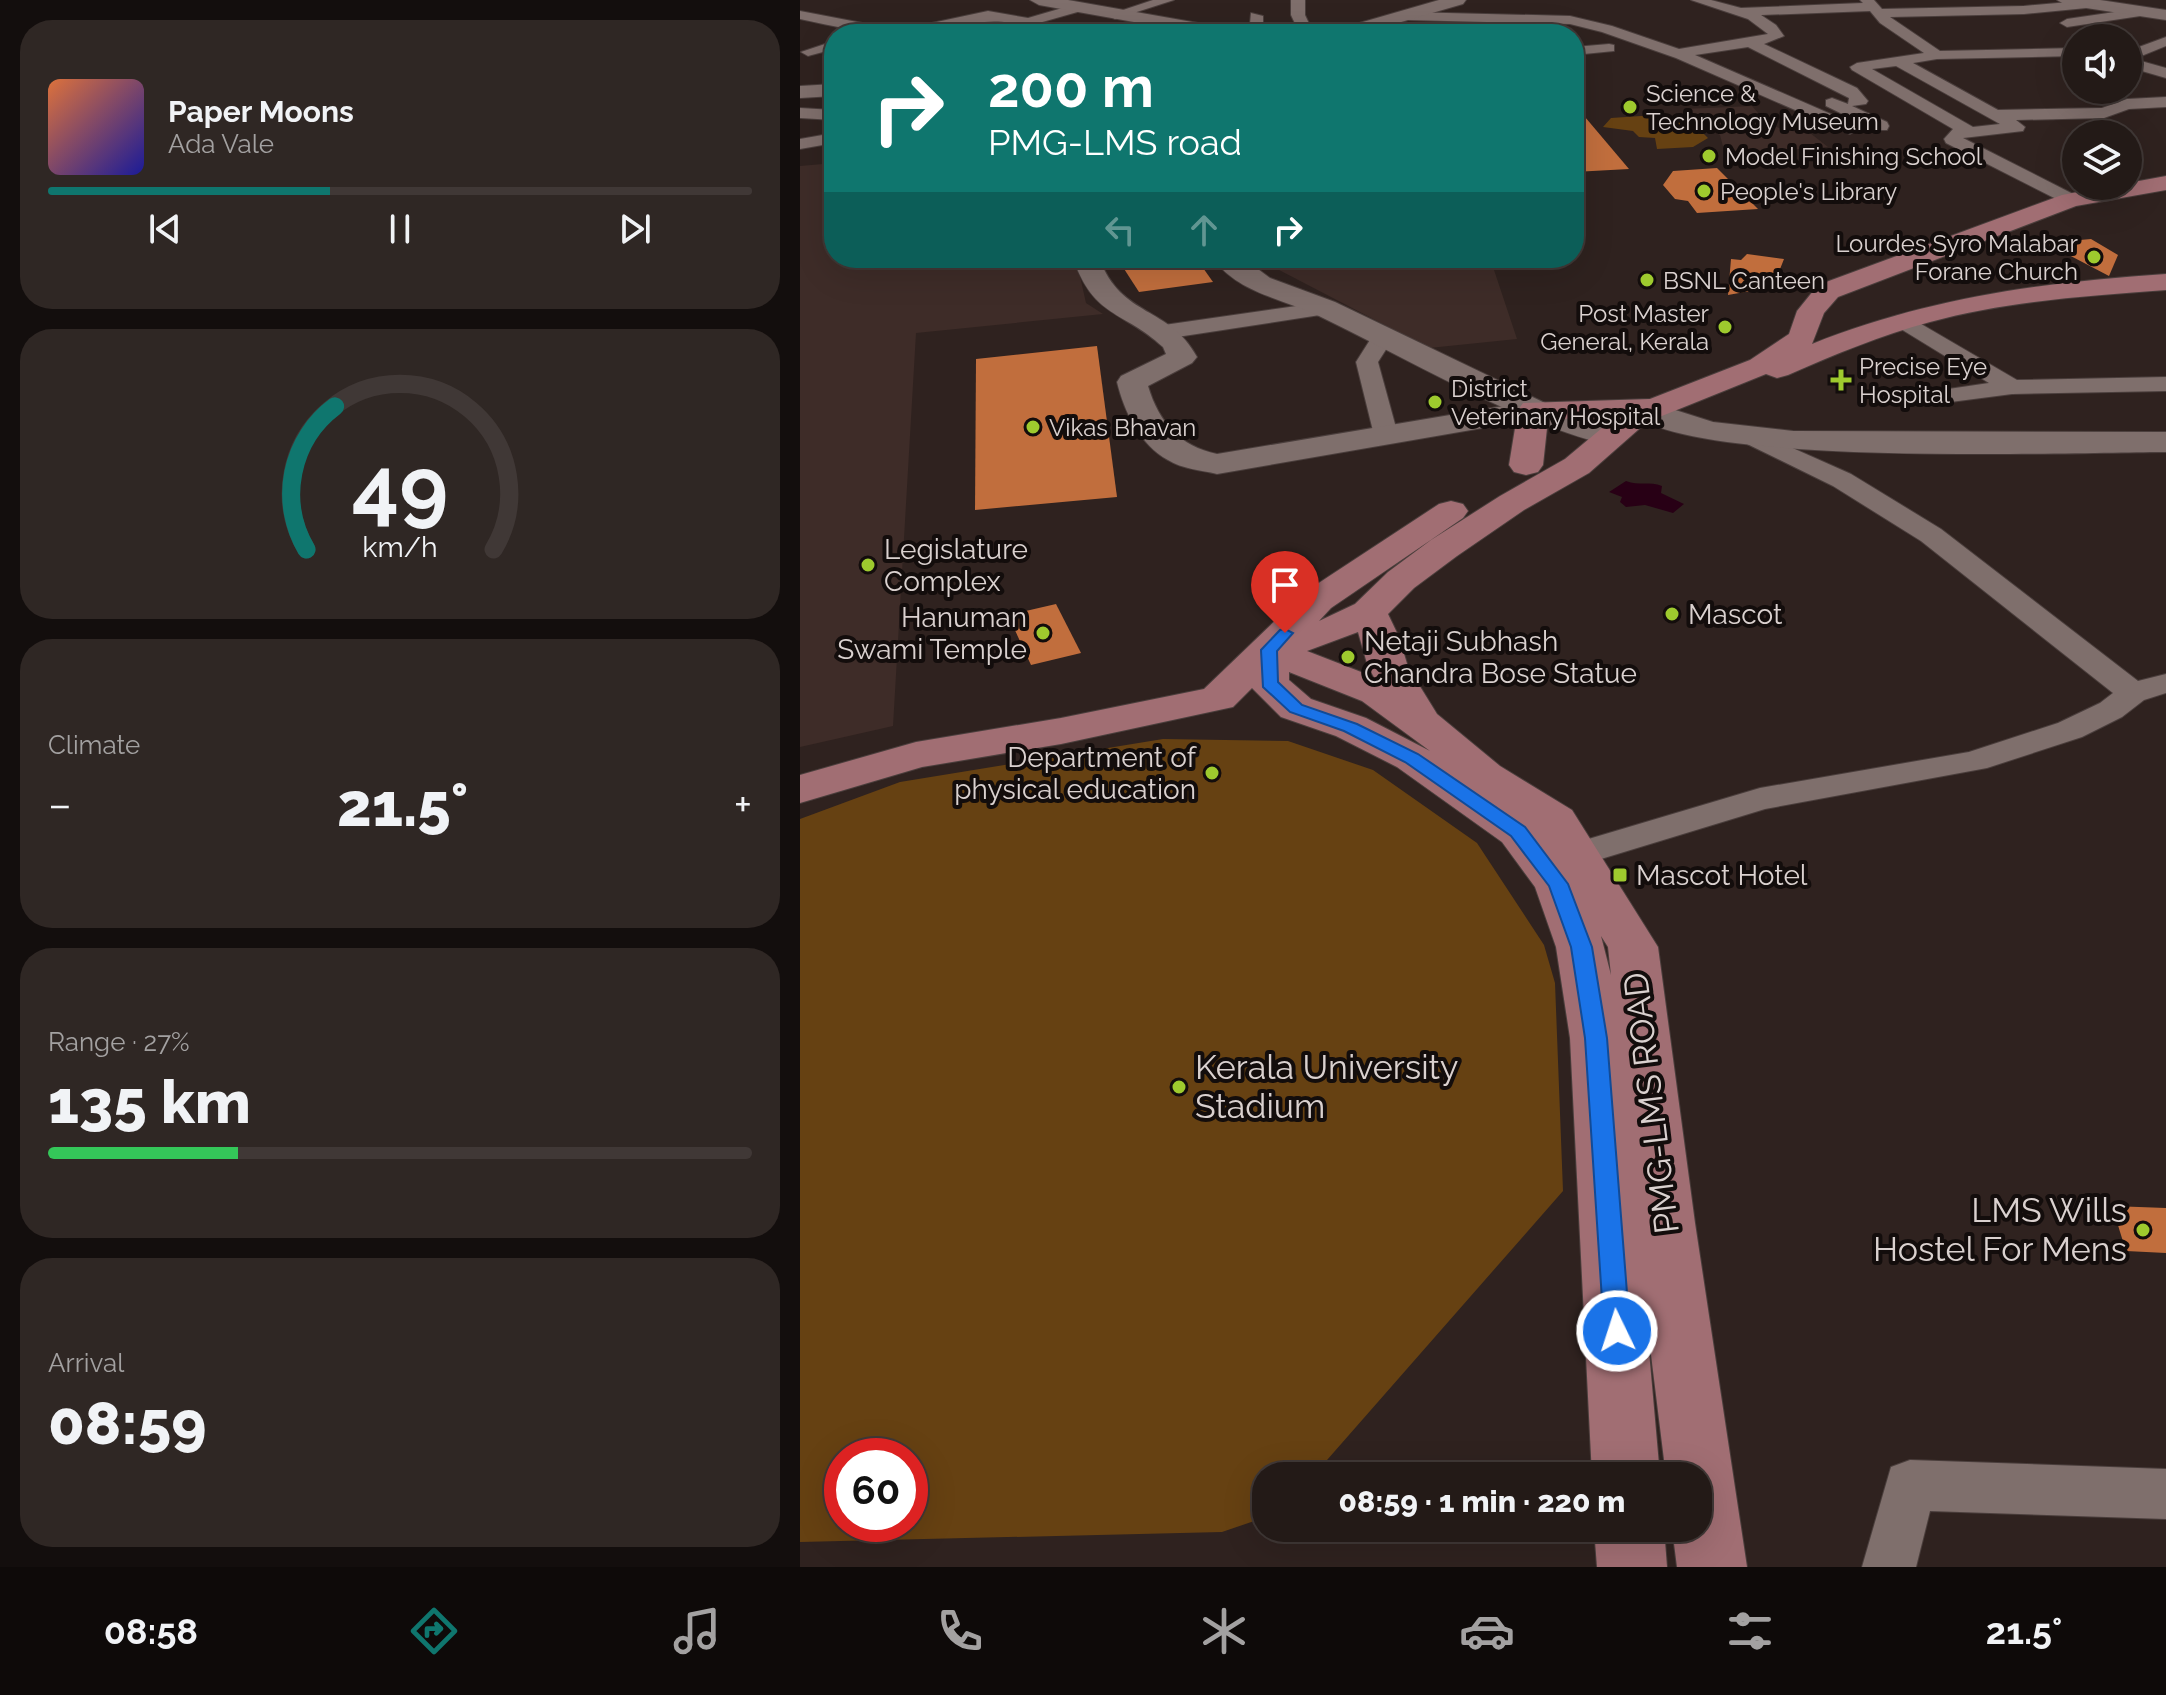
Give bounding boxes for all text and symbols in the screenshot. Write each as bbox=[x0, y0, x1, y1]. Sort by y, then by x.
map controls bbox=[2062, 24, 2142, 200]
button: sound bbox=[2062, 24, 2142, 104]
text: 200 m bbox=[988, 54, 1154, 120]
icon: right bbox=[856, 56, 960, 160]
place label: Science & Technology Museum bbox=[1646, 79, 1879, 136]
text: Paper Moons bbox=[168, 94, 354, 129]
marker: Science & Technology Museum bbox=[1621, 98, 1639, 116]
button: layers bbox=[2062, 120, 2142, 200]
text: PMG-LMS road bbox=[988, 121, 1242, 163]
text: Ada Vale bbox=[168, 129, 274, 159]
place label: Model Finishing School bbox=[1725, 142, 1983, 171]
marker: Model Finishing School bbox=[1700, 147, 1718, 165]
place label: People's Library bbox=[1720, 177, 1897, 206]
marker: People's Library bbox=[1695, 182, 1713, 200]
icon: previous bbox=[143, 207, 187, 251]
icon: pause bbox=[378, 207, 422, 251]
icon: next bbox=[613, 207, 657, 251]
icon: left bbox=[1098, 208, 1142, 252]
icon: ahead bbox=[1182, 208, 1226, 252]
icon: right bbox=[1266, 208, 1310, 252]
place label: Lourdes Syro Malabar Forane Church bbox=[1835, 229, 2079, 286]
marker: Lourdes Syro Malabar Forane Church bbox=[2085, 248, 2103, 266]
place label: BSNL Canteen bbox=[1663, 266, 1825, 295]
marker: BSNL Canteen bbox=[1638, 271, 1656, 289]
place label: Post Master General, Kerala bbox=[1540, 299, 1710, 356]
marker: Post Master General, Kerala bbox=[1716, 318, 1734, 336]
place label: Precise Eye Hospital bbox=[1859, 352, 1987, 409]
marker: Precise Eye Hospital bbox=[1830, 369, 1852, 391]
place label: District Veterinary Hospital bbox=[1451, 374, 1661, 431]
marker: District Veterinary Hospital bbox=[1426, 393, 1444, 411]
place label: Vikas Bhavan bbox=[1049, 413, 1196, 442]
marker: Vikas Bhavan bbox=[1024, 418, 1042, 436]
text: 49 bbox=[352, 438, 448, 535]
text: km/h bbox=[362, 530, 438, 564]
place label: Legislature Complex bbox=[884, 533, 1028, 598]
pin bbox=[1251, 551, 1319, 633]
marker: Legislature Complex bbox=[859, 556, 877, 574]
icon: arrive bbox=[1263, 563, 1307, 607]
place label: Mascot bbox=[1688, 598, 1783, 631]
place label: Hanuman Swami Temple bbox=[837, 601, 1027, 666]
marker: Mascot bbox=[1663, 605, 1681, 623]
marker: Hanuman Swami Temple bbox=[1034, 624, 1052, 642]
place label: Netaji Subhash Chandra Bose Statue bbox=[1364, 625, 1637, 690]
marker: Netaji Subhash Chandra Bose Statue bbox=[1339, 648, 1357, 666]
text: Climate bbox=[48, 730, 140, 760]
place label: Department of physical education bbox=[954, 741, 1198, 806]
marker: Department of physical education bbox=[1203, 764, 1221, 782]
text: 21.5° bbox=[337, 770, 468, 840]
text: − bbox=[48, 779, 72, 830]
text: + bbox=[734, 779, 752, 830]
place label: Mascot Hotel bbox=[1636, 859, 1808, 892]
marker: Mascot Hotel bbox=[1611, 866, 1629, 884]
street label: PMG-LMS ROAD bbox=[1615, 970, 1687, 1236]
text: Range · 27% bbox=[48, 1027, 190, 1057]
place label: Kerala University Stadium bbox=[1195, 1047, 1458, 1126]
text: 135 km bbox=[48, 1067, 251, 1137]
marker: Kerala University Stadium bbox=[1170, 1078, 1188, 1096]
place label: LMS Wills Hostel For Mens bbox=[1873, 1190, 2127, 1269]
marker: LMS Wills Hostel For Mens bbox=[2134, 1221, 2152, 1239]
position arrow bbox=[1575, 1289, 1659, 1373]
text: Arrival bbox=[48, 1348, 124, 1378]
text: 08:59 bbox=[48, 1388, 207, 1458]
speed limit sign: 60 bbox=[824, 1438, 928, 1542]
text: 08:59 · 1 min · 220 m bbox=[1339, 1484, 1625, 1519]
icon: directions bbox=[406, 1603, 462, 1659]
icon: music bbox=[669, 1603, 725, 1659]
icon: phone bbox=[932, 1603, 988, 1659]
icon: climate bbox=[1196, 1603, 1252, 1659]
icon: car bbox=[1459, 1603, 1515, 1659]
icon: filters bbox=[1722, 1603, 1778, 1659]
text: 08:58 bbox=[104, 1610, 198, 1652]
text: 21.5° bbox=[1986, 1610, 2062, 1652]

